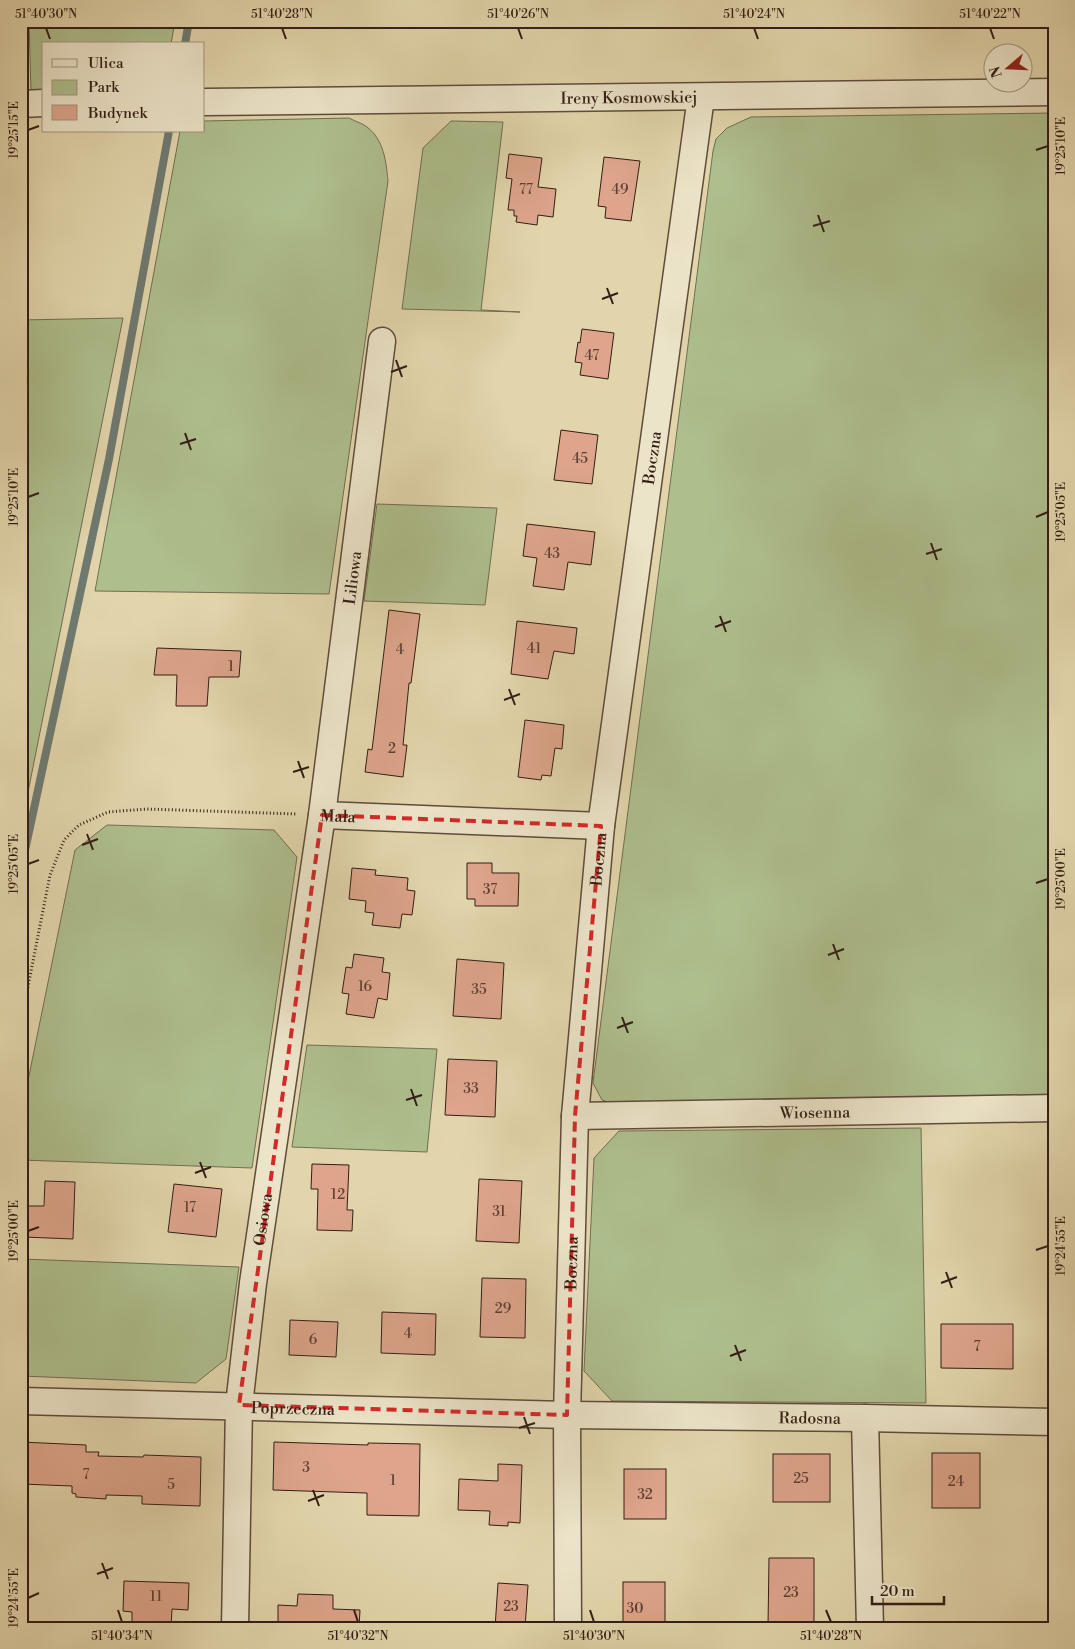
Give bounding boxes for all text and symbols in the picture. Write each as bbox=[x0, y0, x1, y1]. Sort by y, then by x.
text: 51°40'30"N bbox=[15, 7, 77, 22]
text: 51°40'28"N bbox=[251, 7, 313, 22]
text: 51°40'26"N bbox=[487, 7, 549, 22]
text: 51°40'24"N bbox=[723, 7, 785, 22]
text: 51°40'22"N bbox=[959, 7, 1021, 22]
legend bbox=[42, 42, 205, 132]
north arrow bbox=[982, 42, 1032, 92]
text: Ulica bbox=[88, 54, 124, 73]
text: N bbox=[986, 64, 1007, 80]
text: Park bbox=[88, 78, 120, 97]
street label: Ireny Kosmowskiej bbox=[560, 87, 698, 109]
text: 19°25'15"E bbox=[7, 101, 22, 159]
text: Budynek bbox=[87, 104, 149, 123]
text: 19°25'10"E bbox=[1054, 117, 1069, 175]
house number: 77 bbox=[519, 181, 533, 199]
house number: 49 bbox=[612, 181, 628, 199]
house number: 47 bbox=[585, 347, 599, 365]
street label: Boczna bbox=[639, 429, 666, 487]
house number: 45 bbox=[572, 450, 588, 468]
text: 19°25'10"E bbox=[7, 468, 22, 526]
text: 19°25'05"E bbox=[1054, 482, 1069, 542]
house number: 43 bbox=[544, 545, 560, 563]
street label: Liliowa bbox=[340, 549, 366, 606]
house number: 41 bbox=[527, 640, 541, 658]
house number: 4 bbox=[396, 641, 404, 659]
house number: 1 bbox=[228, 658, 234, 676]
house number: 2 bbox=[388, 740, 396, 758]
street label: Mała bbox=[320, 806, 357, 827]
street label: Boczna bbox=[587, 831, 611, 888]
text: 19°25'05"E bbox=[7, 834, 22, 894]
text: 19°25'00"E bbox=[1054, 848, 1069, 910]
house number: 37 bbox=[483, 881, 497, 899]
house number: 16 bbox=[358, 978, 373, 996]
house number: 35 bbox=[471, 981, 487, 999]
house number: 33 bbox=[463, 1080, 479, 1098]
street label: Wiosenna bbox=[779, 1102, 851, 1124]
house number: 12 bbox=[331, 1186, 345, 1204]
street label: Osiowa bbox=[250, 1191, 277, 1247]
house number: 17 bbox=[184, 1199, 196, 1217]
text: 19°25'00"E bbox=[7, 1200, 22, 1262]
house number: 31 bbox=[492, 1203, 506, 1221]
text: 19°24'55"E bbox=[1054, 1216, 1069, 1276]
street label: Boczna bbox=[561, 1235, 583, 1291]
house number: 29 bbox=[495, 1300, 511, 1318]
house number: 4 bbox=[404, 1325, 412, 1343]
house number: 6 bbox=[309, 1331, 318, 1349]
house number: 7 bbox=[973, 1338, 981, 1356]
street label: Poprzeczna bbox=[251, 1398, 336, 1420]
street label: Radosna bbox=[779, 1408, 842, 1429]
house number: 3 bbox=[302, 1459, 310, 1477]
house number: 7 bbox=[82, 1466, 90, 1484]
house number: 25 bbox=[793, 1470, 809, 1488]
house number: 1 bbox=[390, 1472, 396, 1490]
house number: 24 bbox=[948, 1473, 964, 1491]
house number: 5 bbox=[167, 1476, 175, 1494]
house number: 32 bbox=[637, 1486, 653, 1504]
text: 19°24'55"E bbox=[7, 1568, 22, 1628]
scale bar bbox=[872, 1574, 945, 1606]
text: 20 m bbox=[880, 1582, 915, 1601]
house number: 23 bbox=[783, 1584, 799, 1602]
house number: 11 bbox=[150, 1588, 162, 1606]
house number: 23 bbox=[503, 1598, 519, 1616]
house number: 30 bbox=[626, 1600, 644, 1618]
text: 51°40'34"N bbox=[91, 1629, 153, 1644]
text: 51°40'32"N bbox=[327, 1629, 389, 1644]
text: 51°40'30"N bbox=[563, 1629, 625, 1644]
text: 51°40'28"N bbox=[800, 1629, 862, 1644]

